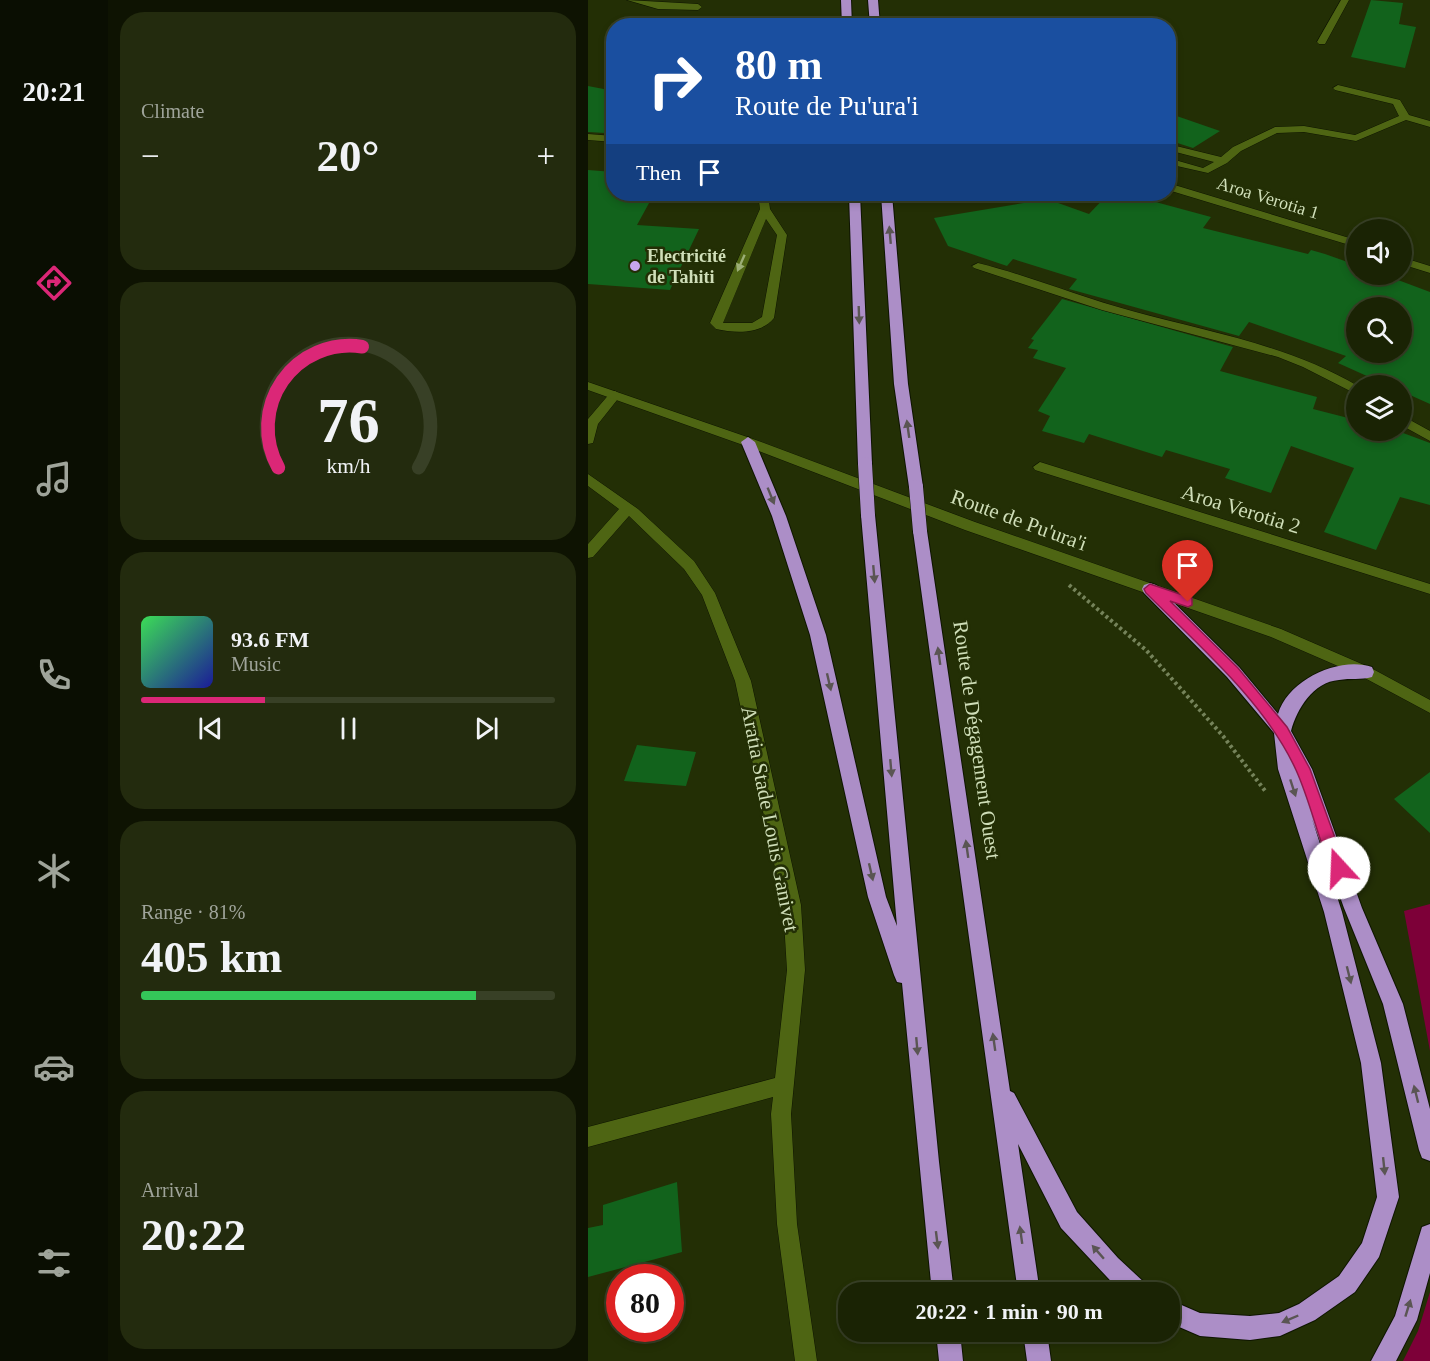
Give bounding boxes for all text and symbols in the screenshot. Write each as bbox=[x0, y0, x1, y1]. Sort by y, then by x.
icon: right bbox=[636, 42, 714, 120]
text: 80 m bbox=[735, 42, 823, 88]
text: 20:21 bbox=[23, 77, 86, 107]
text: Route de Pu'ura'i bbox=[735, 91, 919, 121]
text: Climate bbox=[141, 100, 204, 122]
text: 20° bbox=[317, 131, 380, 181]
text: − bbox=[141, 138, 160, 174]
text: + bbox=[536, 138, 555, 174]
icon: arrive bbox=[693, 156, 726, 189]
text: Then bbox=[636, 160, 681, 185]
street label: Aroa Verotia 1 bbox=[1215, 173, 1321, 223]
map controls bbox=[1346, 219, 1412, 441]
button: sound bbox=[1346, 219, 1412, 285]
one-way arrow bbox=[885, 225, 894, 244]
place label: Electricité de Tahiti bbox=[647, 246, 726, 287]
one-way arrow bbox=[737, 254, 746, 271]
marker: Electricité de Tahiti bbox=[628, 259, 642, 273]
icon: directions bbox=[33, 262, 75, 304]
button: search bbox=[1346, 297, 1412, 363]
one-way arrow bbox=[854, 305, 864, 324]
button: layers bbox=[1346, 375, 1412, 441]
text: 76 bbox=[317, 386, 379, 455]
one-way arrow bbox=[903, 419, 912, 438]
text: km/h bbox=[326, 454, 370, 478]
icon: music bbox=[33, 458, 75, 500]
street label: Aroa Verotia 2 bbox=[1179, 480, 1303, 538]
street label: Route de Pu'ura'i bbox=[948, 484, 1090, 556]
one-way arrow bbox=[767, 487, 776, 505]
pin bbox=[1162, 540, 1213, 602]
icon: arrive bbox=[1171, 549, 1204, 582]
one-way arrow bbox=[869, 564, 879, 583]
street label: Route de Dégagement Ouest bbox=[948, 619, 1006, 861]
text: 93.6 FM bbox=[231, 627, 309, 652]
one-way arrow bbox=[935, 646, 944, 665]
text: Music bbox=[231, 653, 281, 675]
icon: phone bbox=[33, 654, 75, 696]
one-way arrow bbox=[825, 672, 834, 691]
street label: Aratia Stade Louis Ganivet bbox=[736, 704, 804, 934]
icon: previous bbox=[194, 712, 227, 745]
icon: pause bbox=[332, 712, 365, 745]
icon: next bbox=[470, 712, 503, 745]
one-way arrow bbox=[887, 758, 896, 777]
one-way arrow bbox=[1289, 779, 1298, 797]
position arrow bbox=[1307, 836, 1371, 900]
one-way arrow bbox=[962, 839, 971, 858]
icon: climate bbox=[33, 850, 75, 892]
one-way arrow bbox=[867, 863, 877, 881]
text: Range · 81% bbox=[141, 901, 245, 923]
text: 405 km bbox=[141, 932, 282, 982]
one-way arrow bbox=[1344, 966, 1354, 984]
one-way arrow bbox=[990, 1032, 999, 1051]
one-way arrow bbox=[912, 1036, 922, 1055]
icon: car bbox=[33, 1046, 75, 1088]
one-way arrow bbox=[1410, 1085, 1420, 1103]
one-way arrow bbox=[1379, 1157, 1389, 1176]
text: Arrival bbox=[141, 1179, 199, 1201]
text: 20:22 bbox=[141, 1210, 246, 1260]
one-way arrow bbox=[1017, 1225, 1026, 1244]
one-way arrow bbox=[932, 1230, 942, 1249]
icon: filters bbox=[33, 1242, 75, 1284]
one-way arrow bbox=[1092, 1245, 1105, 1260]
speed limit sign: 80 bbox=[606, 1264, 684, 1342]
text: 20:22 · 1 min · 90 m bbox=[916, 1299, 1103, 1324]
one-way arrow bbox=[1404, 1299, 1413, 1317]
one-way arrow bbox=[1281, 1314, 1299, 1324]

